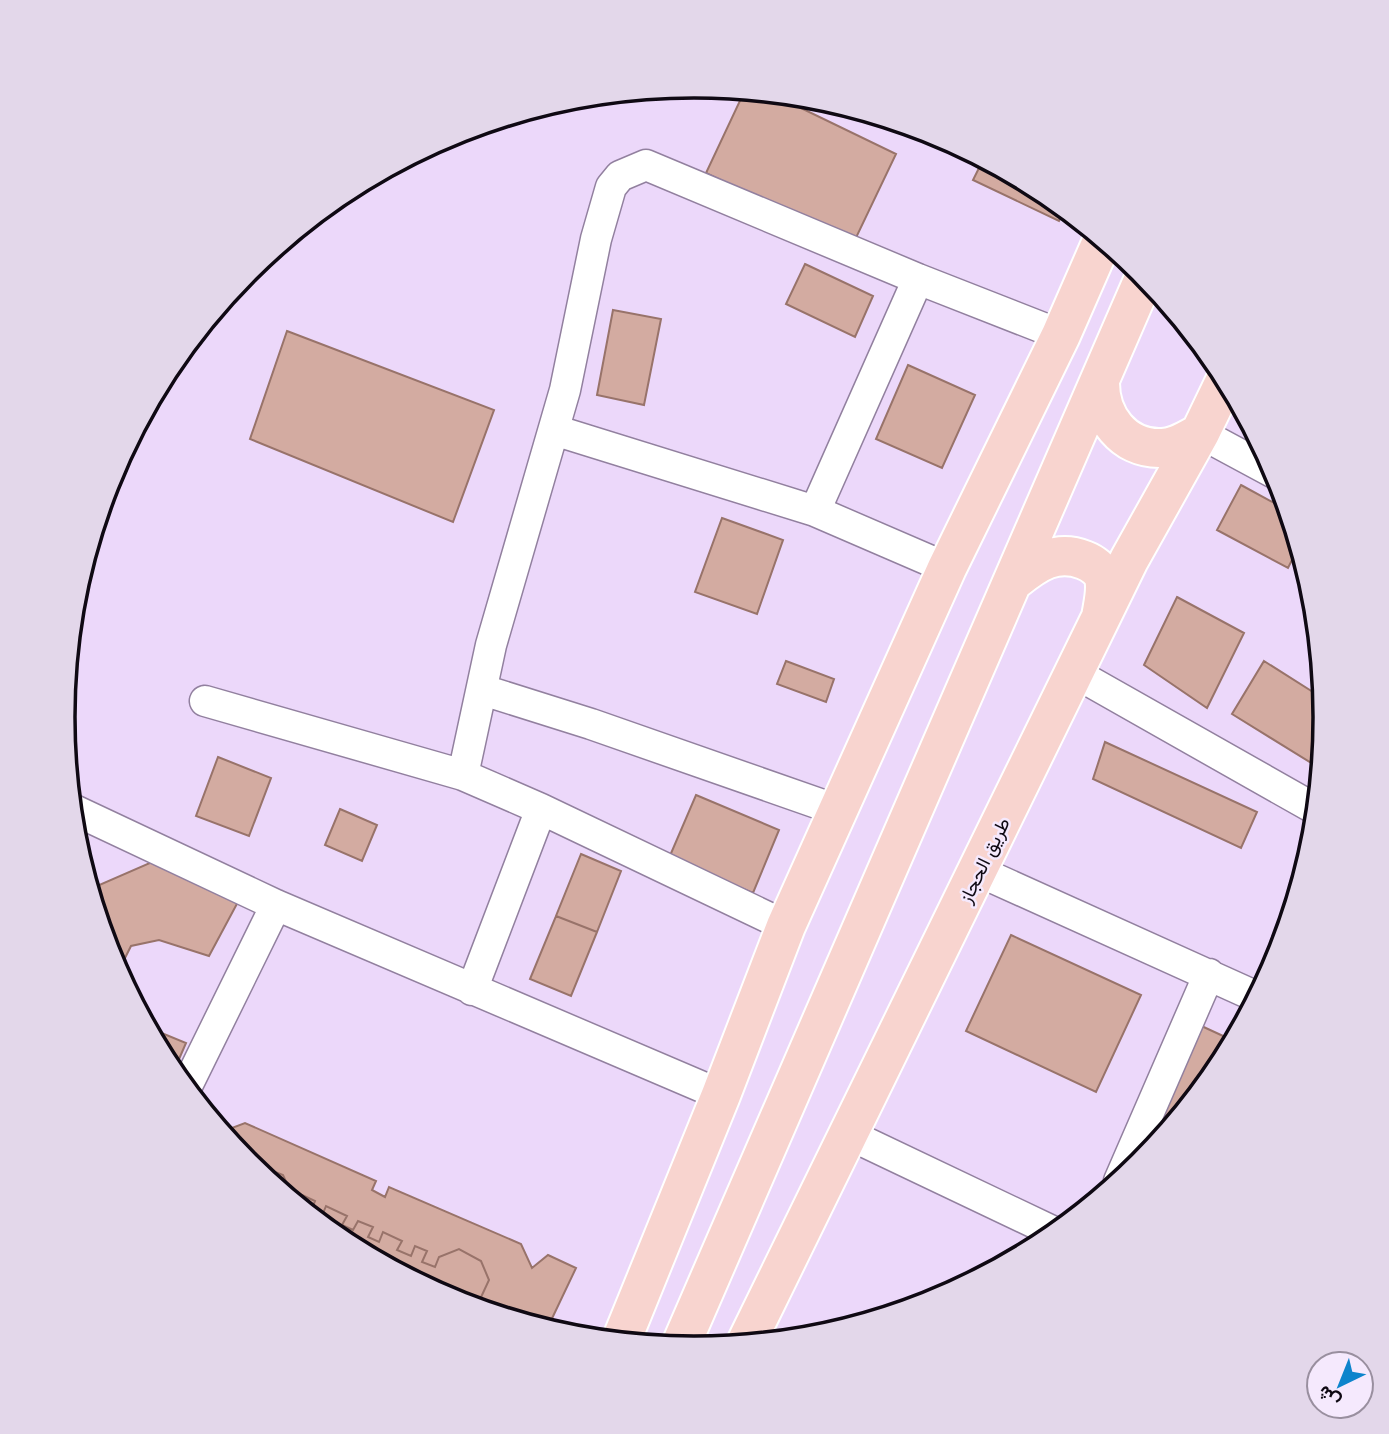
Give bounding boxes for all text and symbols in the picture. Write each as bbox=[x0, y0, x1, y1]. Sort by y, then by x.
street label: طريق الحجاز bbox=[953, 813, 1015, 908]
north arrow bbox=[1305, 1350, 1375, 1420]
text: ش bbox=[1312, 1381, 1345, 1414]

